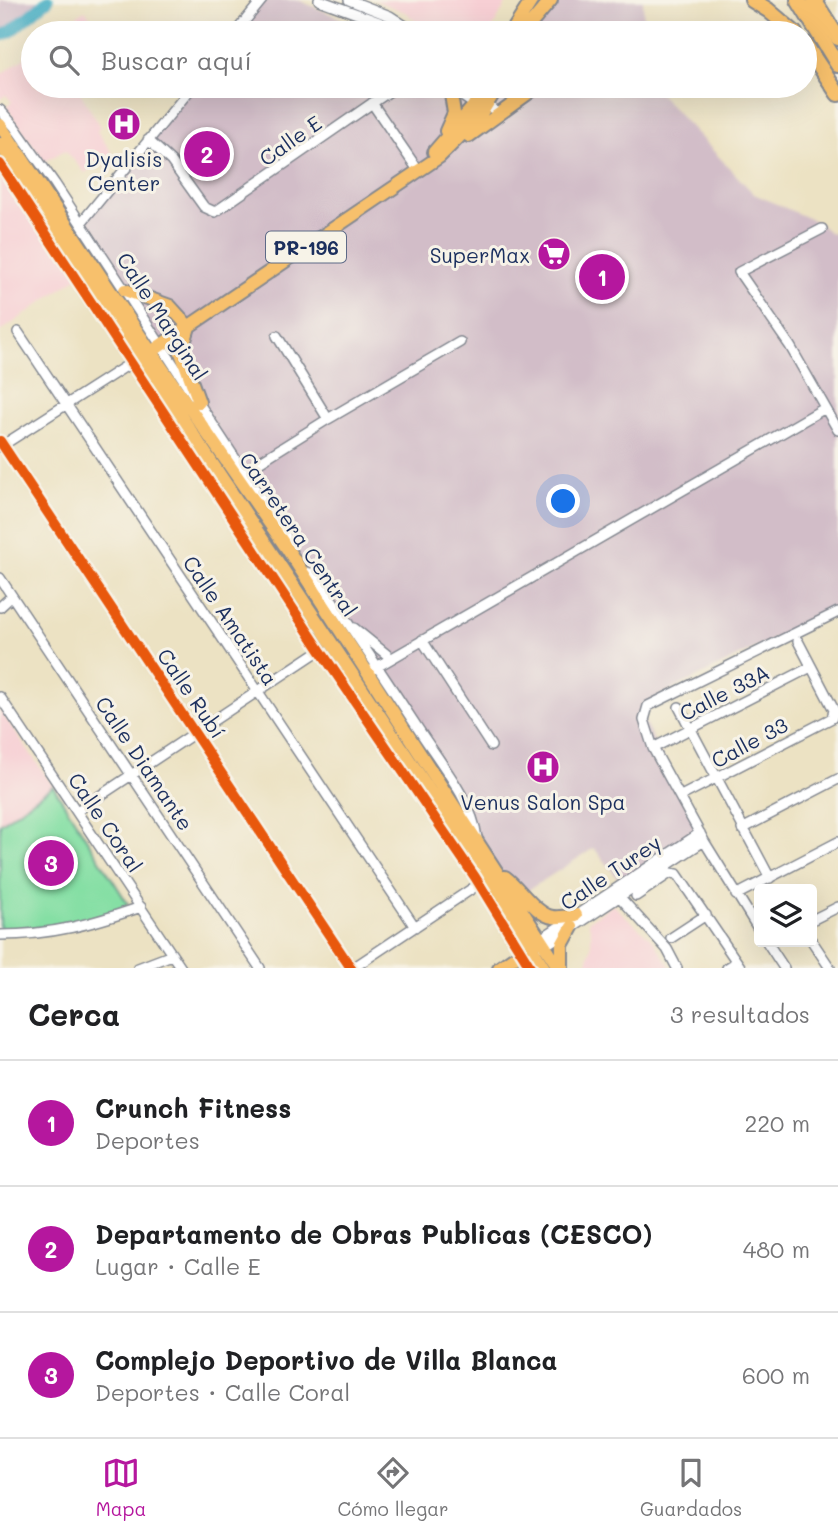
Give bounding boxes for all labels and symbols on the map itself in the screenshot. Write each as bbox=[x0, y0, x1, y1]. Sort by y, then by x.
hospital icon: Dyalisis Center bbox=[105, 105, 143, 143]
street label: Calle E bbox=[253, 109, 327, 171]
pin: 2 bbox=[184, 128, 230, 180]
place label: Dyalisis Center bbox=[85, 145, 163, 196]
road number: PR-196 bbox=[266, 232, 346, 262]
supermarket icon: SuperMax bbox=[535, 235, 573, 273]
place label: SuperMax bbox=[430, 241, 530, 268]
street label: Calle Marginal bbox=[112, 247, 214, 385]
pin: 1 bbox=[579, 251, 625, 303]
street label: Carretera Central bbox=[234, 447, 364, 621]
your location bbox=[546, 484, 580, 518]
street label: Calle Amatista bbox=[178, 550, 284, 690]
street label: Calle Rubí bbox=[152, 643, 232, 743]
street label: Calle 33A bbox=[674, 658, 774, 726]
street label: Calle Diamante bbox=[90, 691, 200, 835]
street label: Calle 33 bbox=[706, 711, 792, 773]
hospital icon: Venus Salon Spa bbox=[524, 748, 562, 786]
street label: Calle Coral bbox=[63, 767, 149, 877]
place label: Venus Salon Spa bbox=[460, 788, 626, 815]
street label: Calle Turey bbox=[554, 828, 666, 916]
pin: 3 bbox=[28, 837, 74, 889]

